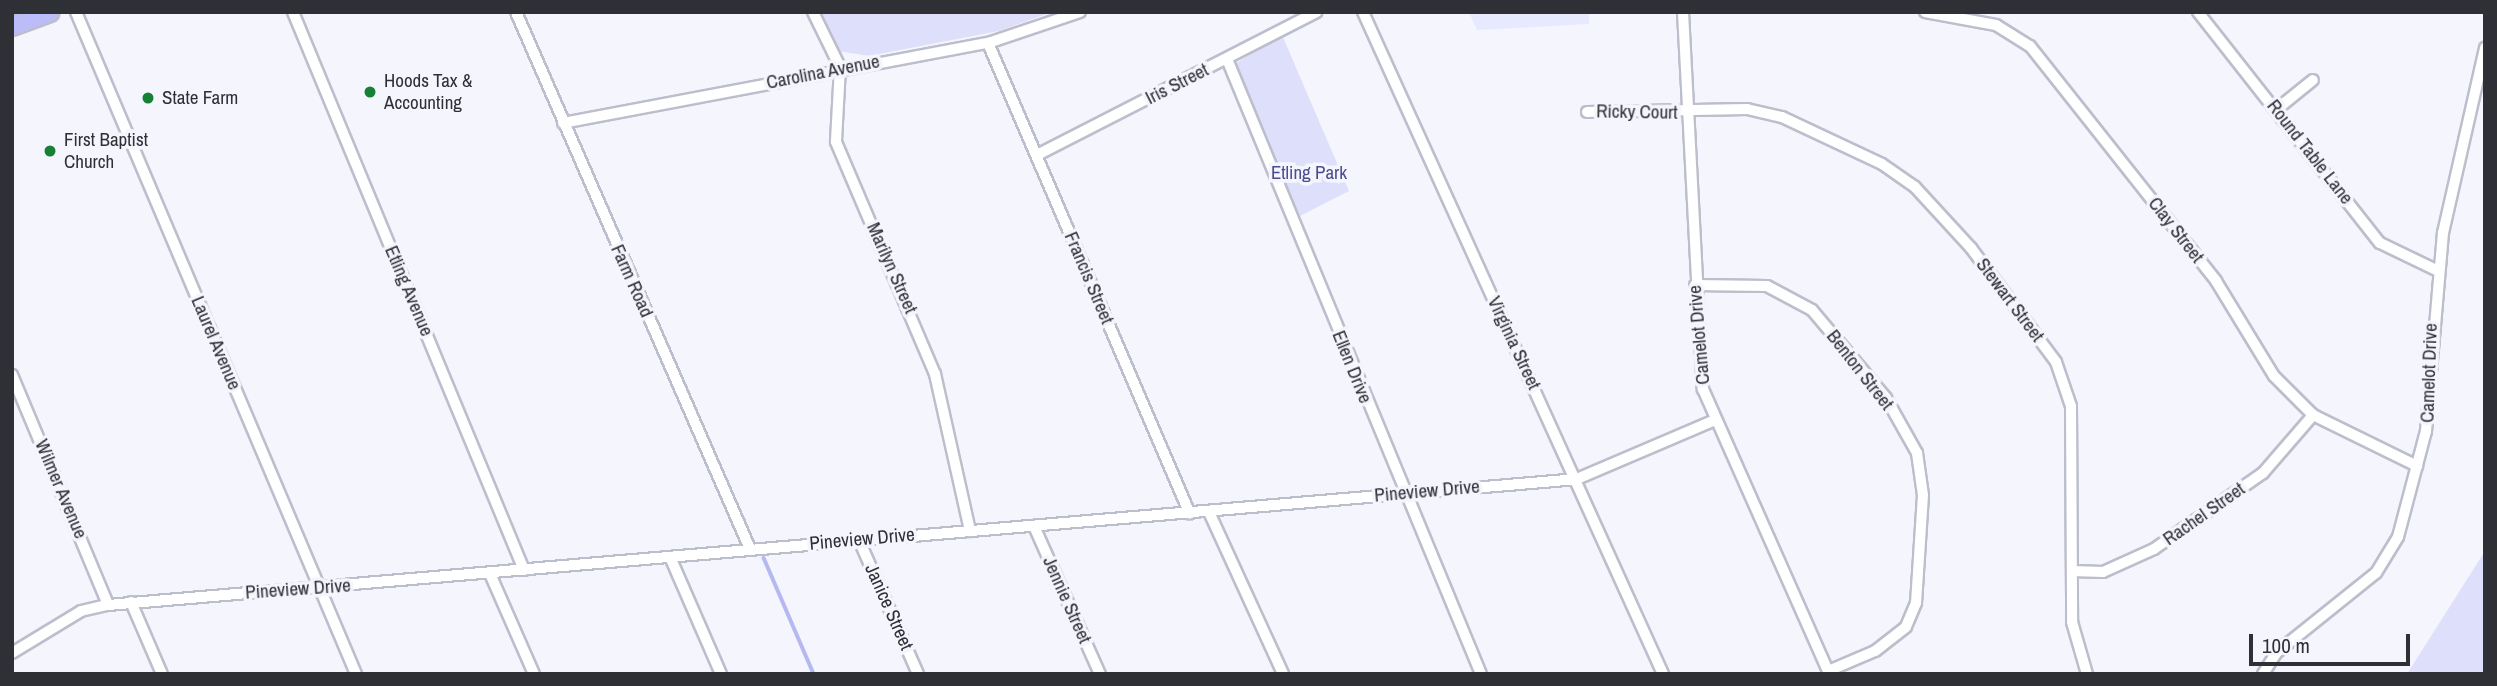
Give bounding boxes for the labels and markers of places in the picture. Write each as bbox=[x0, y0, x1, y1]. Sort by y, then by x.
place label: Hoods Tax & Accounting bbox=[384, 70, 473, 114]
marker: Hoods Tax & Accounting bbox=[362, 84, 378, 100]
place label: State Farm bbox=[162, 87, 238, 109]
marker: State Farm bbox=[140, 90, 156, 106]
place label: First Baptist Church bbox=[64, 129, 148, 173]
marker: First Baptist Church bbox=[42, 143, 58, 159]

